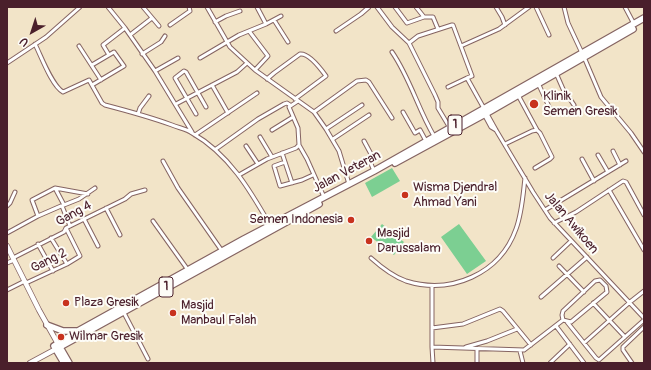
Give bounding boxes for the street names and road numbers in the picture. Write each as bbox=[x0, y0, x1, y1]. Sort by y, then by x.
road number: 1 bbox=[448, 115, 462, 135]
street label: Jalan Veteran bbox=[310, 148, 384, 196]
street label: Jalan Awikoen bbox=[541, 189, 601, 257]
street label: Gang 4 bbox=[53, 198, 95, 230]
street label: Gang 2 bbox=[28, 245, 70, 277]
road number: 1 bbox=[159, 277, 173, 297]

